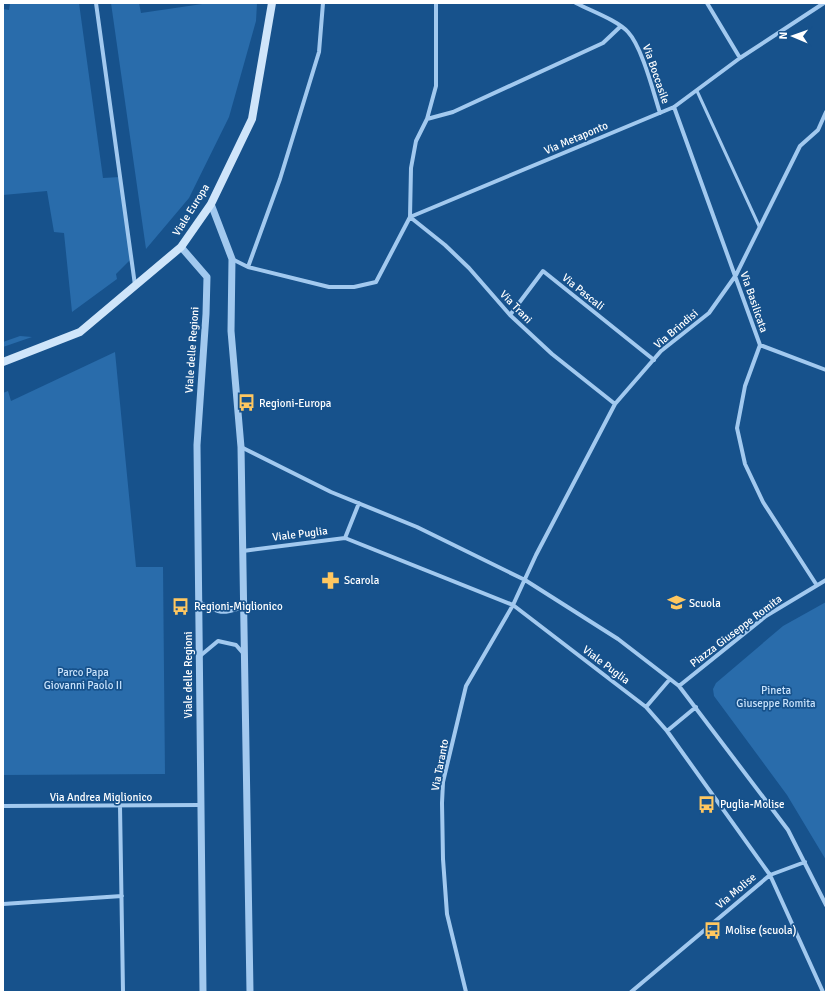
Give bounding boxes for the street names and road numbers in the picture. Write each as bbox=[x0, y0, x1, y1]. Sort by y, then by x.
street label: Via Boccasile bbox=[640, 43, 672, 105]
street label: Via Metaponto bbox=[542, 119, 610, 157]
street label: Viale Europa bbox=[170, 181, 212, 238]
street label: Via Basilicata bbox=[738, 270, 771, 335]
street label: Via Pascali bbox=[559, 271, 607, 313]
street label: Via Trani bbox=[497, 288, 535, 326]
street label: Viale delle Regioni bbox=[182, 306, 202, 394]
street label: Via Brindisi bbox=[651, 307, 701, 351]
street label: Viale Puglia bbox=[272, 524, 329, 544]
street label: Piazza Giuseppe Romita bbox=[687, 592, 785, 670]
street label: Viale delle Regioni bbox=[182, 632, 195, 718]
street label: Viale Puglia bbox=[580, 643, 632, 687]
street label: Via Taranto bbox=[429, 738, 451, 792]
street label: Via Andrea Miglionico bbox=[50, 791, 153, 804]
street label: Via Molise bbox=[713, 870, 759, 912]

